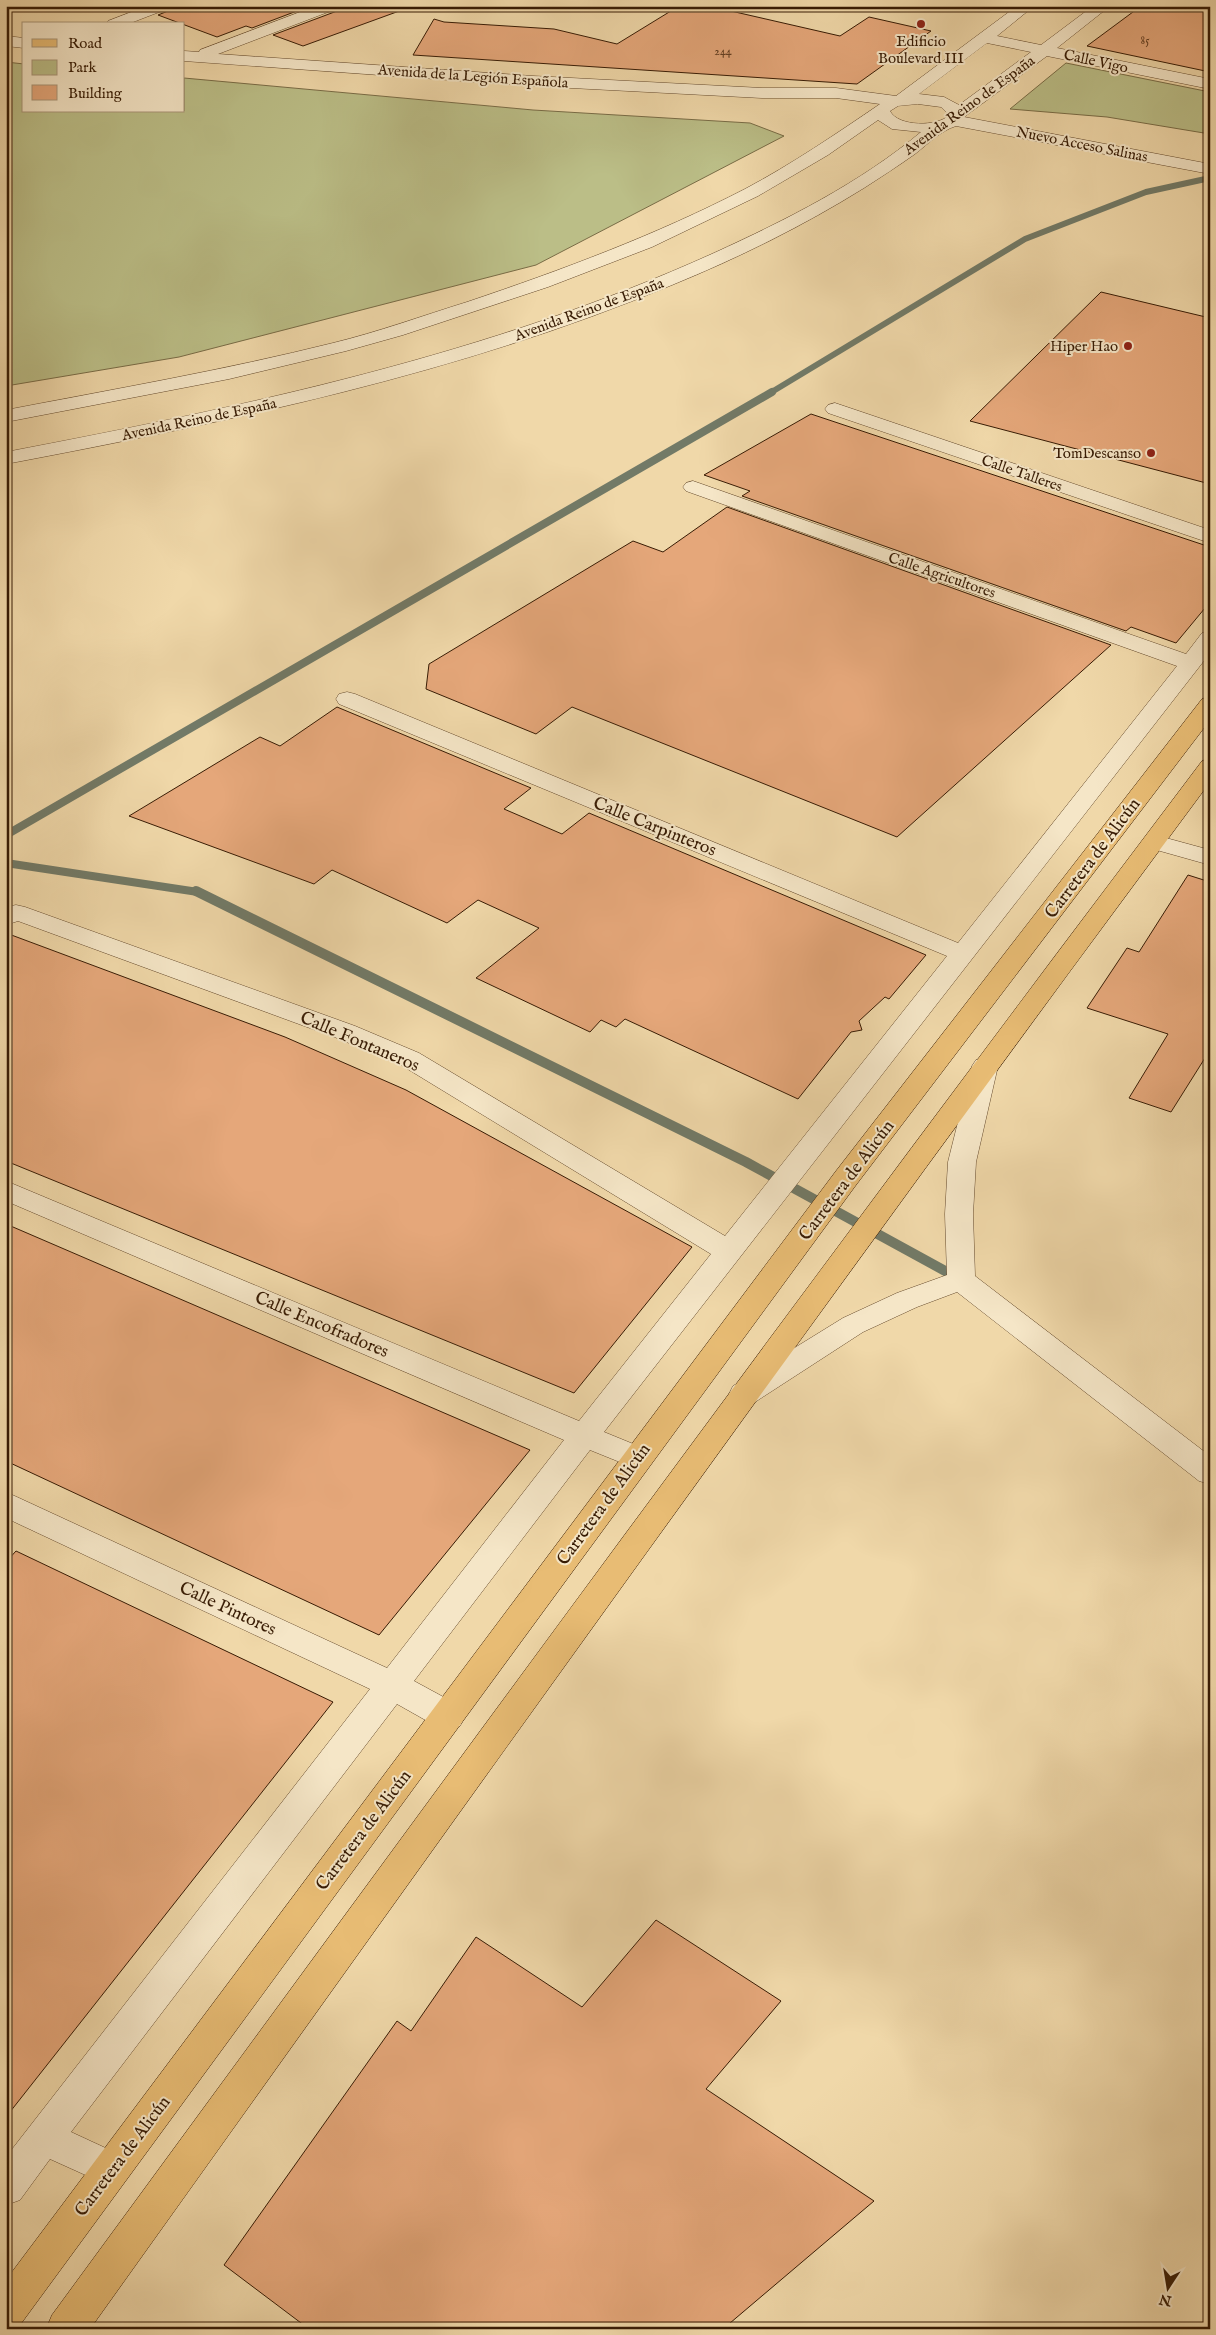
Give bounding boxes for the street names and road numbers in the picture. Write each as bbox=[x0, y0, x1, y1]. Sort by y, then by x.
street label: Calle Vigo bbox=[1062, 45, 1130, 78]
street label: Avenida Reino de España bbox=[899, 51, 1039, 160]
street label: Avenida de la Legión Española bbox=[376, 60, 569, 93]
street label: Nuevo Acceso Salinas bbox=[1014, 122, 1149, 167]
street label: Avenida Reino de España bbox=[511, 273, 667, 346]
street label: Avenida Reino de España bbox=[119, 394, 279, 445]
street label: Calle Talleres bbox=[979, 451, 1065, 496]
street label: Calle Agricultores bbox=[886, 548, 998, 603]
street label: Calle Carpinteros bbox=[589, 792, 719, 863]
street label: Carretera de Alicún bbox=[1040, 794, 1146, 924]
street label: Calle Fontaneros bbox=[296, 1007, 423, 1078]
street label: Carretera de Alicún bbox=[794, 1116, 900, 1246]
street label: Calle Encofradores bbox=[251, 1287, 392, 1364]
street label: Carretera de Alicún bbox=[552, 1439, 656, 1570]
street label: Calle Pintores bbox=[175, 1577, 280, 1642]
street label: Carretera de Alicún bbox=[311, 1766, 417, 1896]
street label: Carretera de Alicún bbox=[70, 2092, 176, 2222]

